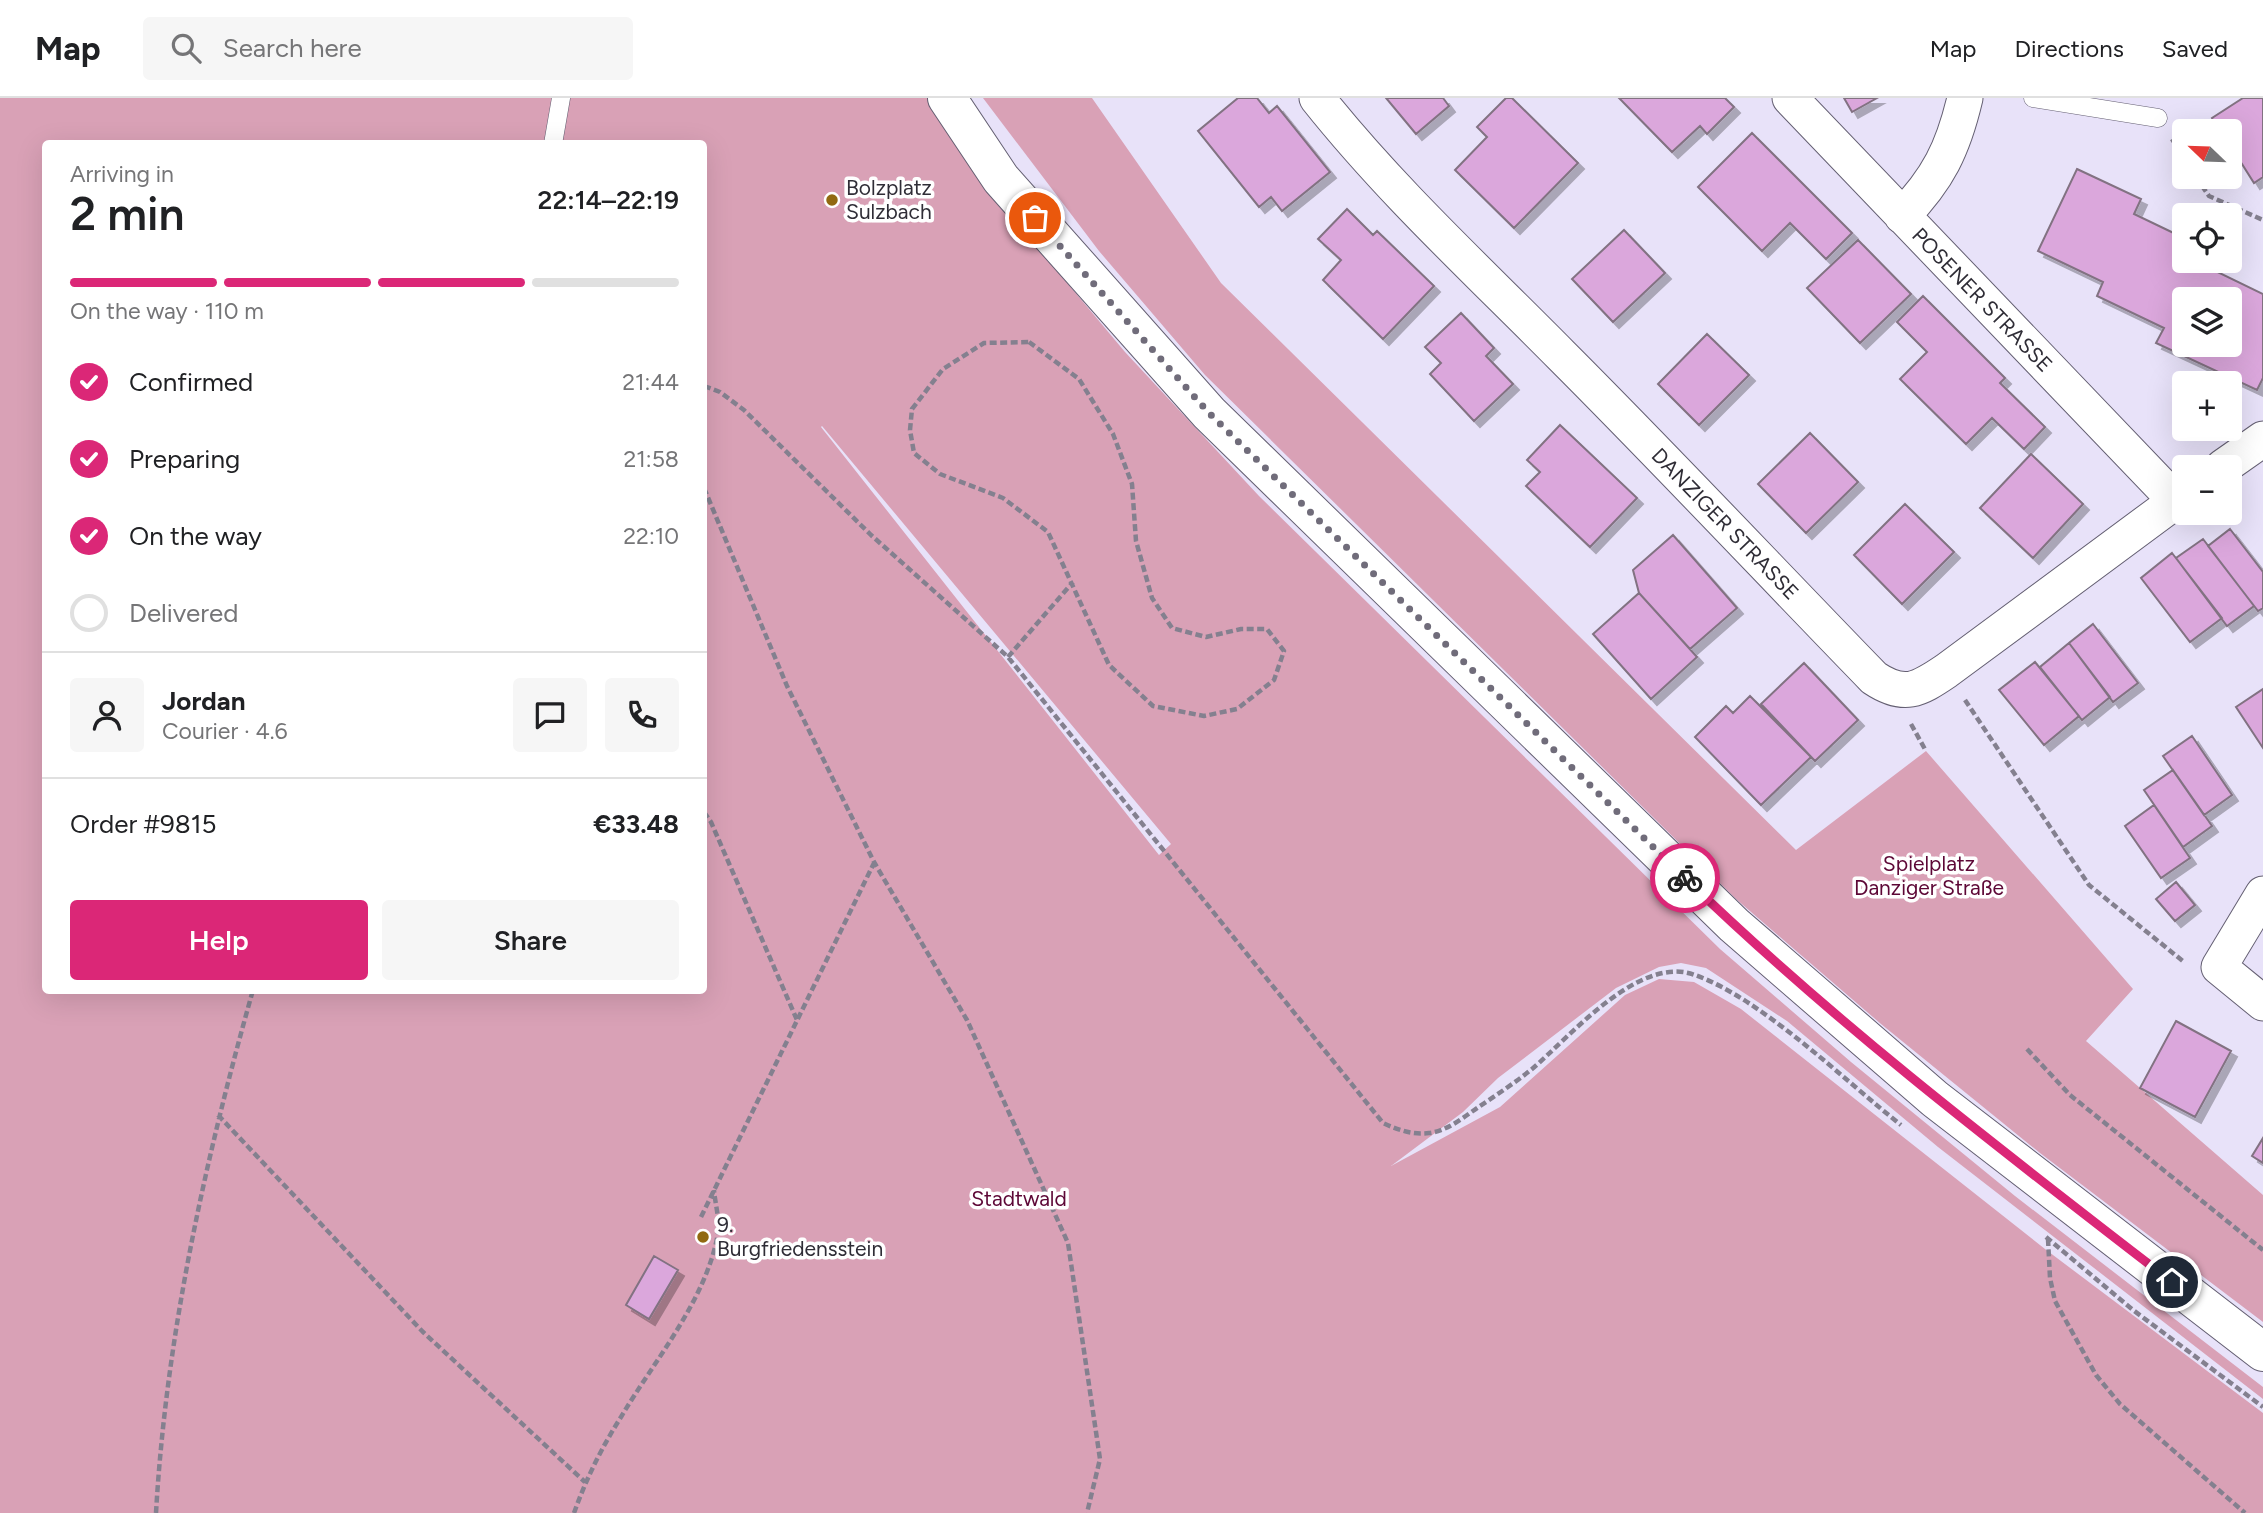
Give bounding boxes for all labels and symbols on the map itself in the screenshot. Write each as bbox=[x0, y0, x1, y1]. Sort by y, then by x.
north arrow bbox=[2172, 119, 2242, 189]
place label: Bolzplatz Sulzbach bbox=[846, 175, 932, 224]
pin bbox=[1005, 188, 1065, 248]
marker: Bolzplatz Sulzbach bbox=[824, 192, 840, 208]
street label: POSENER STRASSE bbox=[1907, 222, 2058, 377]
street label: DANZIGER STRASSE bbox=[1647, 443, 1804, 605]
courier bbox=[1650, 843, 1720, 913]
park label: Spielplatz Danziger Straße bbox=[1854, 851, 2004, 900]
park label: Stadtwald bbox=[971, 1186, 1067, 1211]
place label: 9. Burgfriedensstein bbox=[717, 1212, 883, 1261]
marker: 9. Burgfriedensstein bbox=[695, 1229, 711, 1245]
pin bbox=[2142, 1252, 2202, 1312]

